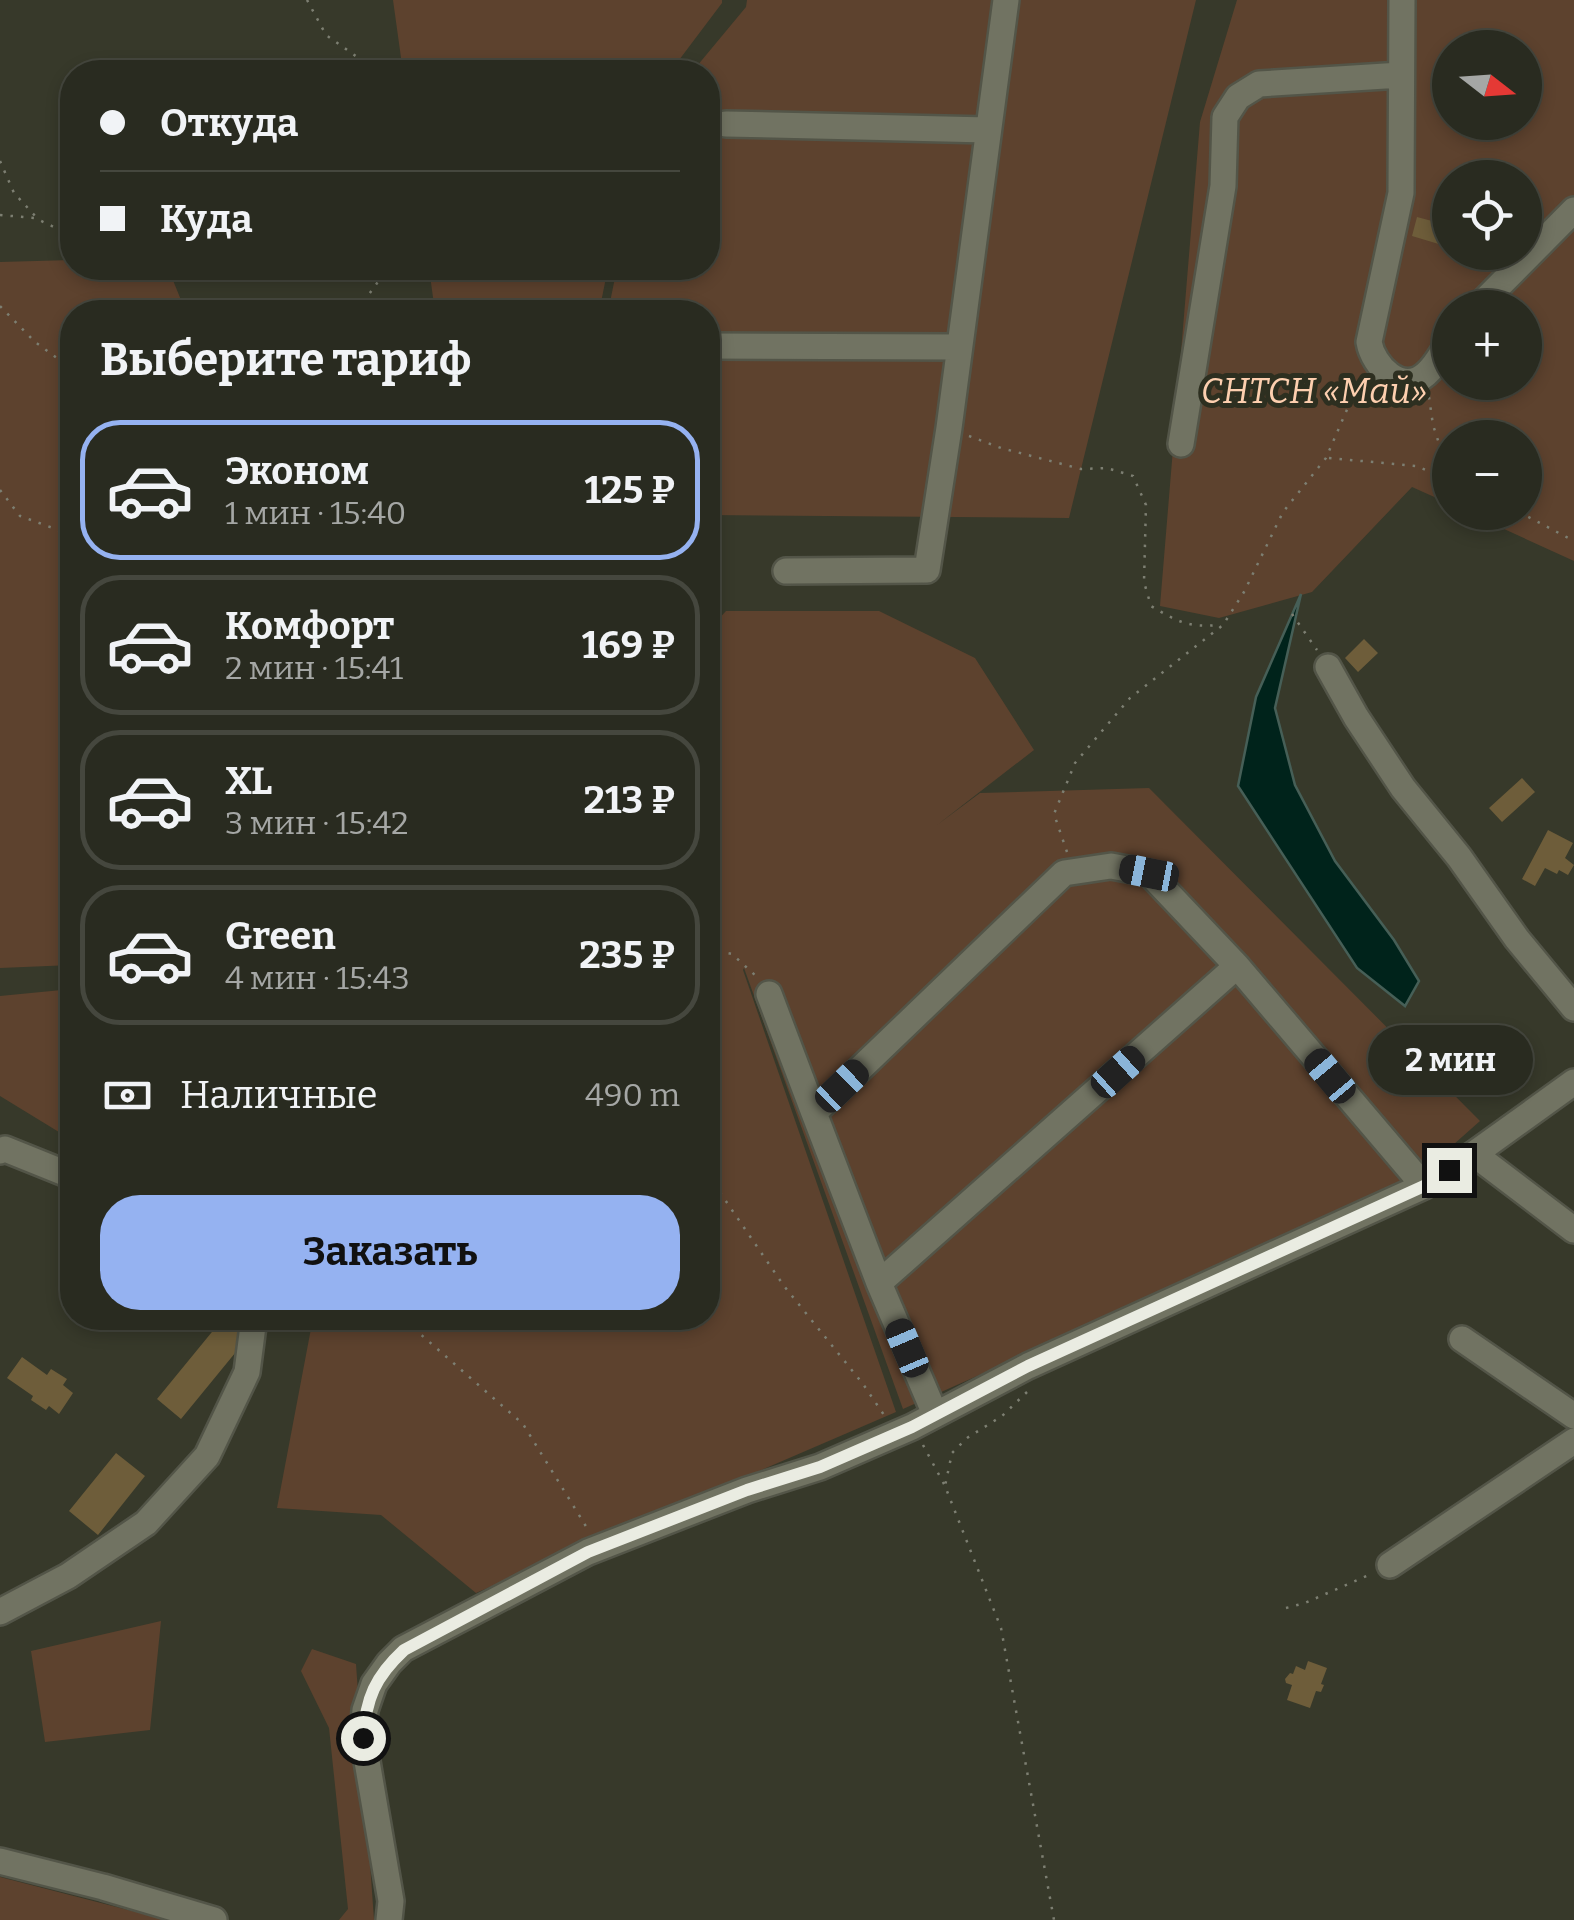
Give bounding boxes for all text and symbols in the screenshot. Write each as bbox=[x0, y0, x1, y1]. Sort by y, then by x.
north arrow bbox=[1432, 30, 1542, 140]
map controls bbox=[1432, 30, 1542, 530]
text: Откуда bbox=[160, 100, 298, 146]
button: locate bbox=[1432, 160, 1542, 270]
text: Куда bbox=[160, 196, 253, 242]
button: + bbox=[1432, 290, 1542, 400]
text: Выберите тариф bbox=[100, 333, 471, 387]
park label: СНТСН «Май» bbox=[1201, 370, 1427, 412]
button: − bbox=[1432, 420, 1542, 530]
icon: car bbox=[105, 445, 195, 535]
text: Эконом bbox=[225, 448, 369, 494]
text: 125 ₽ bbox=[585, 467, 675, 513]
text: 1 мин · 15:40 bbox=[225, 494, 406, 532]
icon: car bbox=[105, 600, 195, 690]
text: Комфорт bbox=[225, 603, 394, 649]
text: 169 ₽ bbox=[582, 622, 675, 668]
text: 2 мин · 15:41 bbox=[225, 649, 403, 687]
icon: car bbox=[105, 755, 195, 845]
text: XL bbox=[225, 758, 272, 804]
text: 213 ₽ bbox=[583, 777, 675, 823]
text: 3 мин · 15:42 bbox=[225, 804, 409, 842]
car bbox=[1117, 853, 1181, 893]
icon: car bbox=[105, 910, 195, 1000]
text: Green bbox=[225, 913, 336, 959]
text: 235 ₽ bbox=[579, 932, 675, 978]
text: 4 мин · 15:43 bbox=[225, 959, 410, 997]
callout: 2 мин bbox=[1366, 1025, 1532, 1095]
car bbox=[1086, 1041, 1150, 1103]
text: 2 мин bbox=[1405, 1041, 1496, 1079]
car bbox=[1299, 1043, 1361, 1109]
car bbox=[810, 1054, 874, 1118]
icon: cash bbox=[100, 1068, 155, 1123]
text: Наличные bbox=[180, 1072, 378, 1118]
text: 490 m bbox=[585, 1076, 680, 1114]
route end bbox=[1427, 1148, 1472, 1193]
button: Заказать bbox=[100, 1195, 680, 1310]
car bbox=[881, 1315, 933, 1381]
route start bbox=[341, 1716, 386, 1761]

